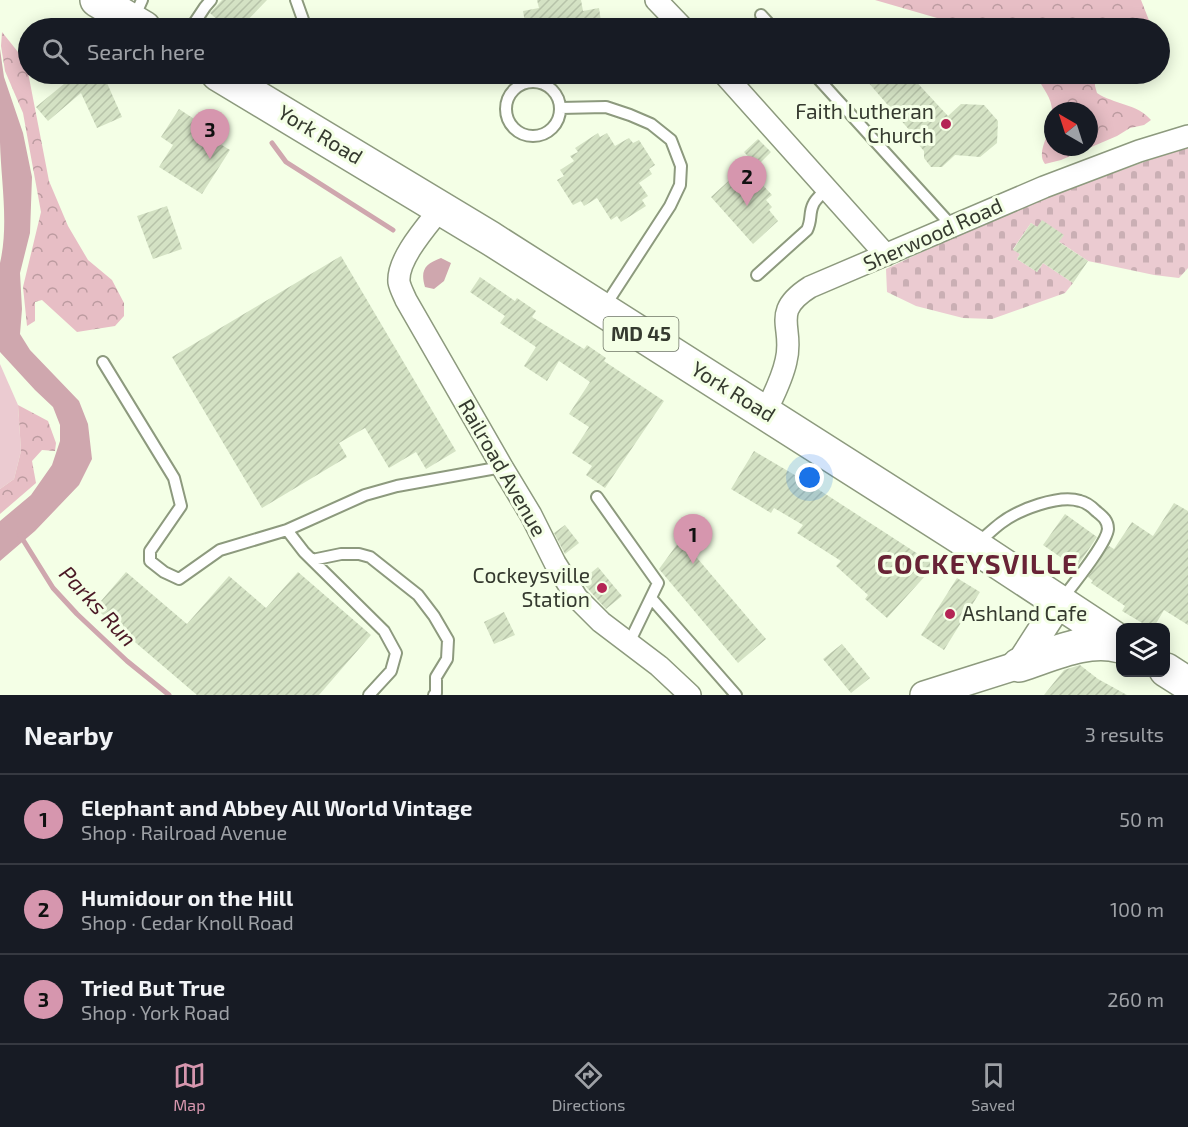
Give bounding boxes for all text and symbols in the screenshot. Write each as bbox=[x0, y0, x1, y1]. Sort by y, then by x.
search box bbox=[18, 18, 1170, 84]
icon: search bbox=[39, 35, 72, 68]
text: Search here bbox=[87, 38, 205, 64]
place label: Faith Lutheran Church bbox=[795, 98, 934, 147]
street label: York Road bbox=[274, 99, 368, 169]
north arrow bbox=[1044, 102, 1098, 156]
pin: 3 bbox=[190, 110, 230, 159]
marker: Faith Lutheran Church bbox=[939, 117, 953, 131]
pin: 2 bbox=[728, 156, 766, 206]
street label: Sherwood Road bbox=[859, 192, 1006, 276]
road number: MD 45 bbox=[604, 317, 678, 351]
street label: York Road bbox=[687, 355, 780, 426]
street label: Railroad Avenue bbox=[454, 394, 553, 540]
your location bbox=[795, 463, 824, 492]
pin: 1 bbox=[674, 514, 712, 564]
district label: COCKEYSVILLE bbox=[877, 547, 1079, 579]
water label: Parks Run bbox=[55, 560, 143, 651]
place label: Cockeysville Station bbox=[472, 562, 590, 611]
marker: Cockeysville Station bbox=[595, 581, 609, 595]
place label: Ashland Cafe bbox=[962, 600, 1087, 625]
marker: Ashland Cafe bbox=[943, 607, 957, 621]
map controls bbox=[1116, 623, 1170, 677]
button: layers bbox=[1116, 623, 1170, 677]
text: Nearby bbox=[24, 719, 113, 750]
text: 3 results bbox=[1085, 722, 1164, 746]
text: Elephant and Abbey All World Vintage bbox=[81, 794, 472, 820]
text: 1 bbox=[39, 807, 48, 831]
text: 50 m bbox=[1119, 807, 1164, 831]
text: Shop · Railroad Avenue bbox=[81, 820, 287, 844]
text: Humidour on the Hill bbox=[81, 884, 293, 910]
text: 2 bbox=[38, 897, 49, 921]
text: 100 m bbox=[1110, 897, 1164, 921]
text: Shop · Cedar Knoll Road bbox=[81, 910, 294, 934]
text: Tried But True bbox=[81, 974, 225, 1000]
text: 3 bbox=[38, 987, 49, 1011]
text: 260 m bbox=[1107, 987, 1164, 1011]
text: Shop · York Road bbox=[81, 1000, 230, 1024]
tab: Map bbox=[173, 1059, 206, 1114]
tab: Directions bbox=[552, 1059, 625, 1114]
tab: Saved bbox=[971, 1059, 1015, 1114]

